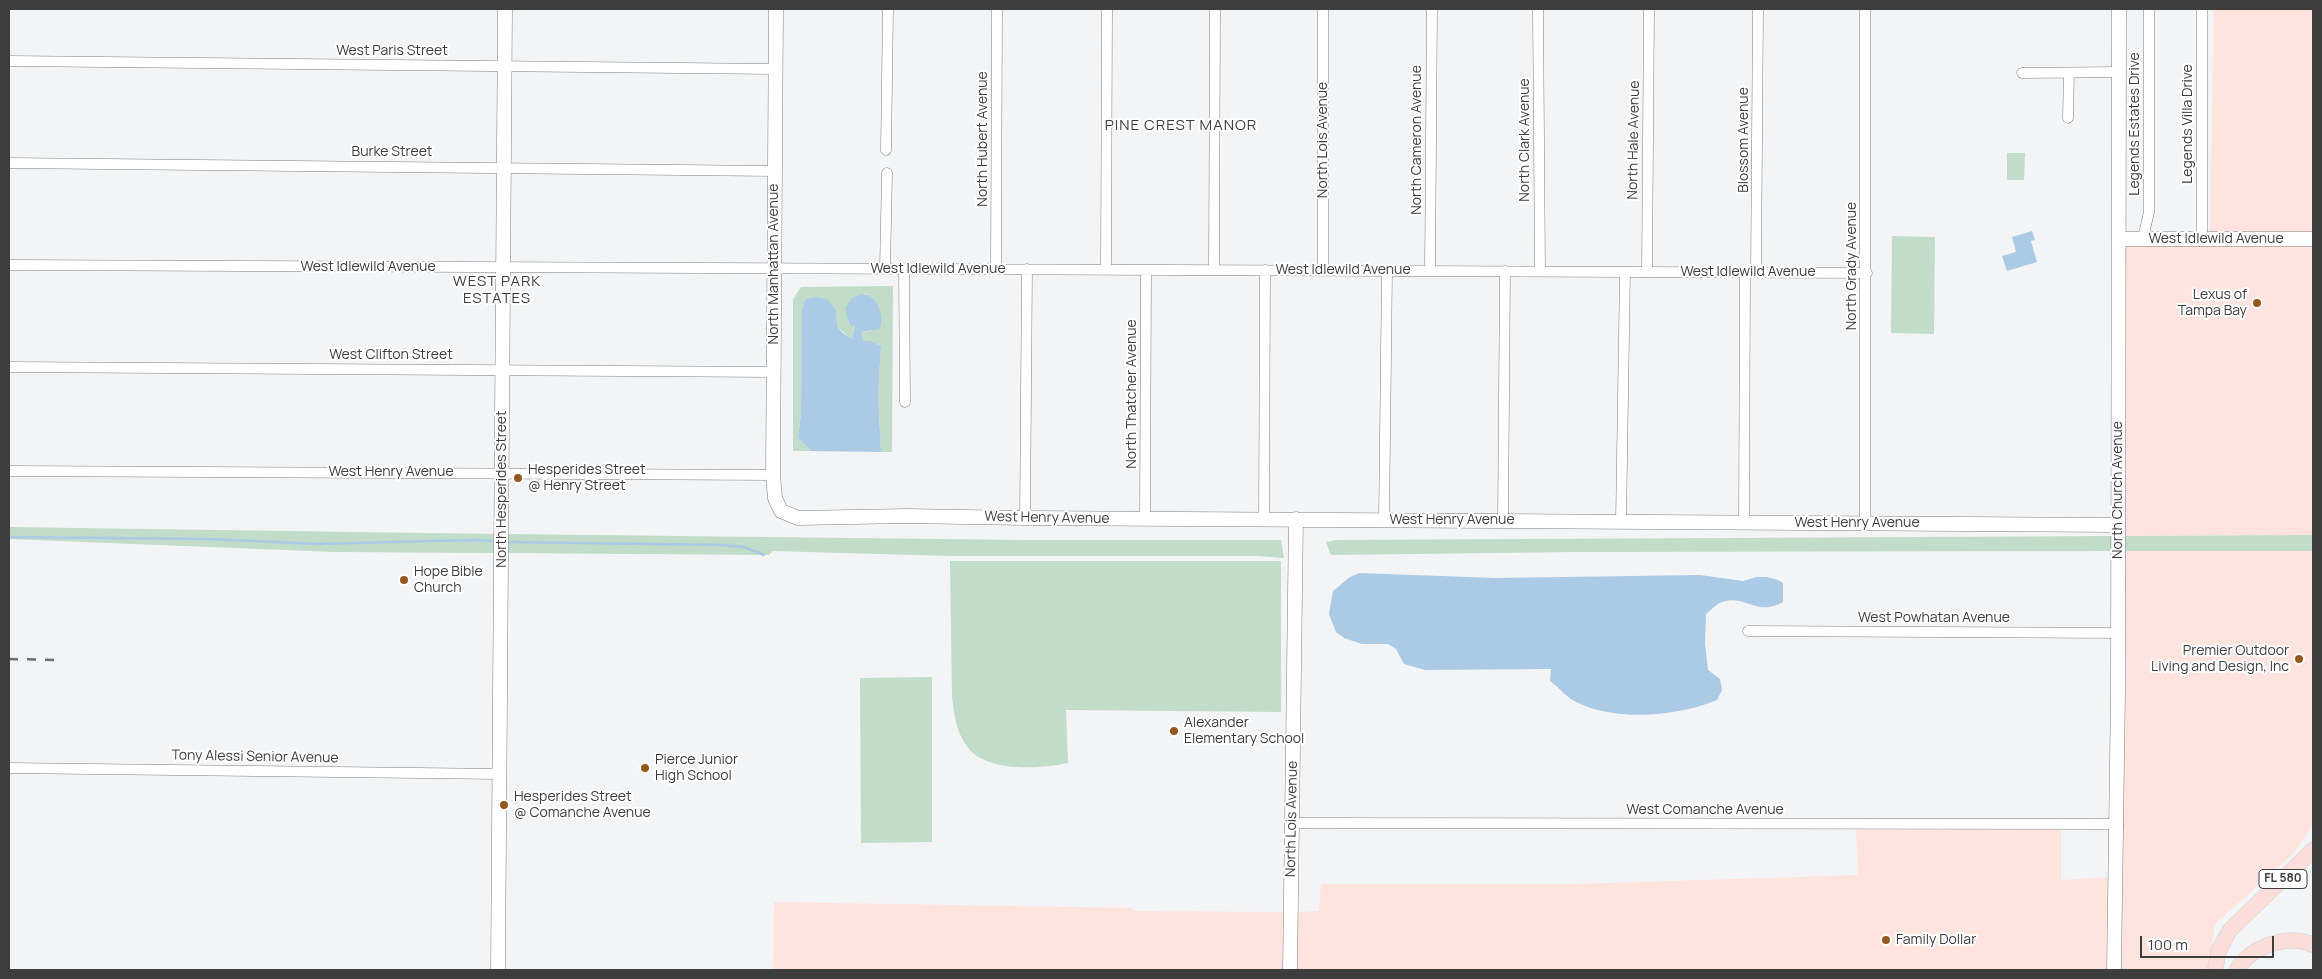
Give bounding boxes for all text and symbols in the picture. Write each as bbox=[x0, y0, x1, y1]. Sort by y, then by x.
street label: West Paris Street bbox=[336, 43, 448, 59]
street label: Legends Estates Drive bbox=[2127, 52, 2143, 196]
street label: Legends Villa Drive bbox=[2180, 64, 2196, 184]
street label: North Cameron Avenue bbox=[1409, 65, 1425, 215]
street label: North Hubert Avenue bbox=[975, 71, 991, 207]
street label: North Clark Avenue bbox=[1517, 78, 1533, 202]
street label: North Hale Avenue bbox=[1625, 80, 1643, 200]
street label: North Lois Avenue bbox=[1315, 82, 1331, 198]
street label: Blossom Avenue bbox=[1736, 87, 1752, 193]
district label: PINE CREST MANOR bbox=[1103, 117, 1259, 135]
street label: Burke Street bbox=[352, 144, 432, 160]
street label: North Manhattan Avenue bbox=[766, 184, 782, 344]
street label: North Grady Avenue bbox=[1844, 202, 1860, 330]
street label: West Idlewild Avenue bbox=[2148, 231, 2284, 247]
street label: West Idlewild Avenue bbox=[300, 259, 436, 275]
street label: West Idlewild Avenue bbox=[870, 261, 1006, 277]
street label: West Idlewild Avenue bbox=[1275, 262, 1411, 278]
street label: West Idlewild Avenue bbox=[1680, 264, 1816, 280]
district label: WEST PARK ESTATES bbox=[452, 273, 542, 308]
place label: Lexus of Tampa Bay bbox=[2178, 287, 2247, 320]
marker: Lexus of Tampa Bay bbox=[2251, 297, 2263, 309]
street label: North Thatcher Avenue bbox=[1124, 319, 1140, 469]
street label: West Clifton Street bbox=[329, 347, 453, 363]
street label: North Hesperides Street bbox=[494, 410, 510, 568]
street label: North Church Avenue bbox=[2110, 421, 2126, 559]
place label: Hesperides Street @ Henry Street bbox=[528, 462, 646, 494]
street label: West Henry Avenue bbox=[328, 464, 454, 480]
marker: Hesperides Street @ Henry Street bbox=[512, 472, 524, 484]
street label: West Henry Avenue bbox=[984, 509, 1110, 527]
street label: West Henry Avenue bbox=[1389, 512, 1515, 528]
street label: West Henry Avenue bbox=[1794, 515, 1920, 531]
place label: Hope Bible Church bbox=[414, 564, 483, 596]
marker: Hope Bible Church bbox=[398, 574, 410, 586]
street label: West Powhatan Avenue bbox=[1858, 610, 2010, 626]
place label: Premier Outdoor Living and Design, Inc bbox=[2151, 643, 2289, 676]
marker: Premier Outdoor Living and Design, Inc bbox=[2293, 653, 2305, 665]
place label: Alexander Elementary School bbox=[1184, 715, 1304, 748]
marker: Alexander Elementary School bbox=[1168, 725, 1180, 737]
street label: Tony Alessi Senior Avenue bbox=[171, 747, 339, 767]
place label: Pierce Junior High School bbox=[655, 752, 738, 784]
street label: North Lois Avenue bbox=[1283, 761, 1301, 877]
marker: Pierce Junior High School bbox=[639, 762, 651, 774]
place label: Hesperides Street @ Comanche Avenue bbox=[514, 789, 651, 822]
marker: Hesperides Street @ Comanche Avenue bbox=[498, 799, 510, 811]
street label: West Comanche Avenue bbox=[1626, 802, 1784, 818]
road number: FL 580 bbox=[2259, 870, 2307, 889]
scale bar bbox=[2142, 926, 2276, 958]
place label: Family Dollar bbox=[1896, 932, 1976, 948]
marker: Family Dollar bbox=[1880, 934, 1892, 946]
text: 100 m bbox=[2148, 934, 2188, 955]

